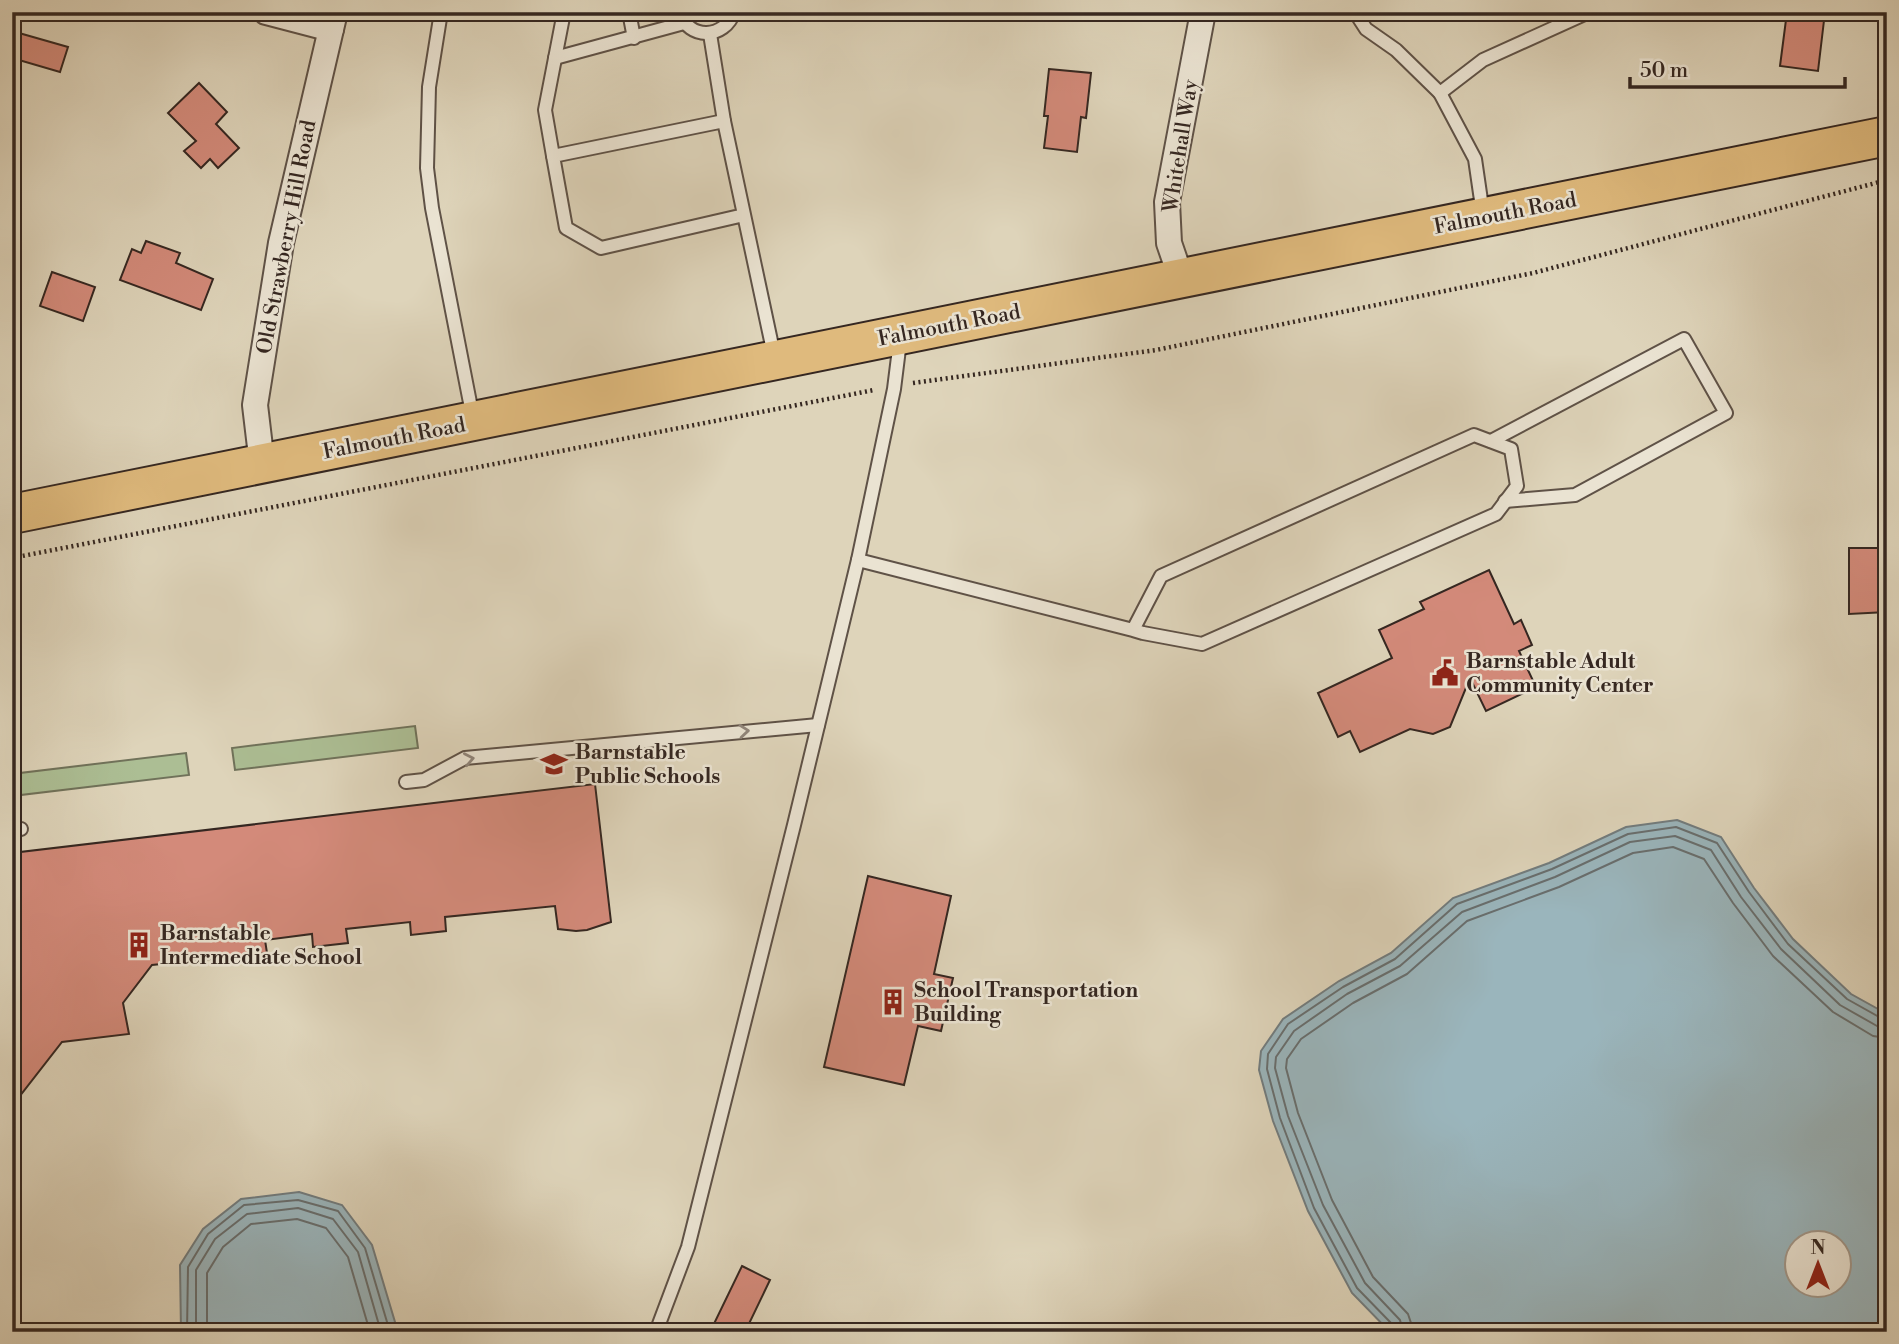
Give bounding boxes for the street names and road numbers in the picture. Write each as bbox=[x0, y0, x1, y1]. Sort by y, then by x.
street label: Whitehall Way bbox=[1157, 77, 1204, 216]
street label: Old Strawberry Hill Road bbox=[252, 118, 322, 356]
street label: Falmouth Road bbox=[1432, 187, 1579, 241]
street label: Falmouth Road bbox=[876, 299, 1023, 353]
street label: Falmouth Road bbox=[321, 412, 468, 466]

